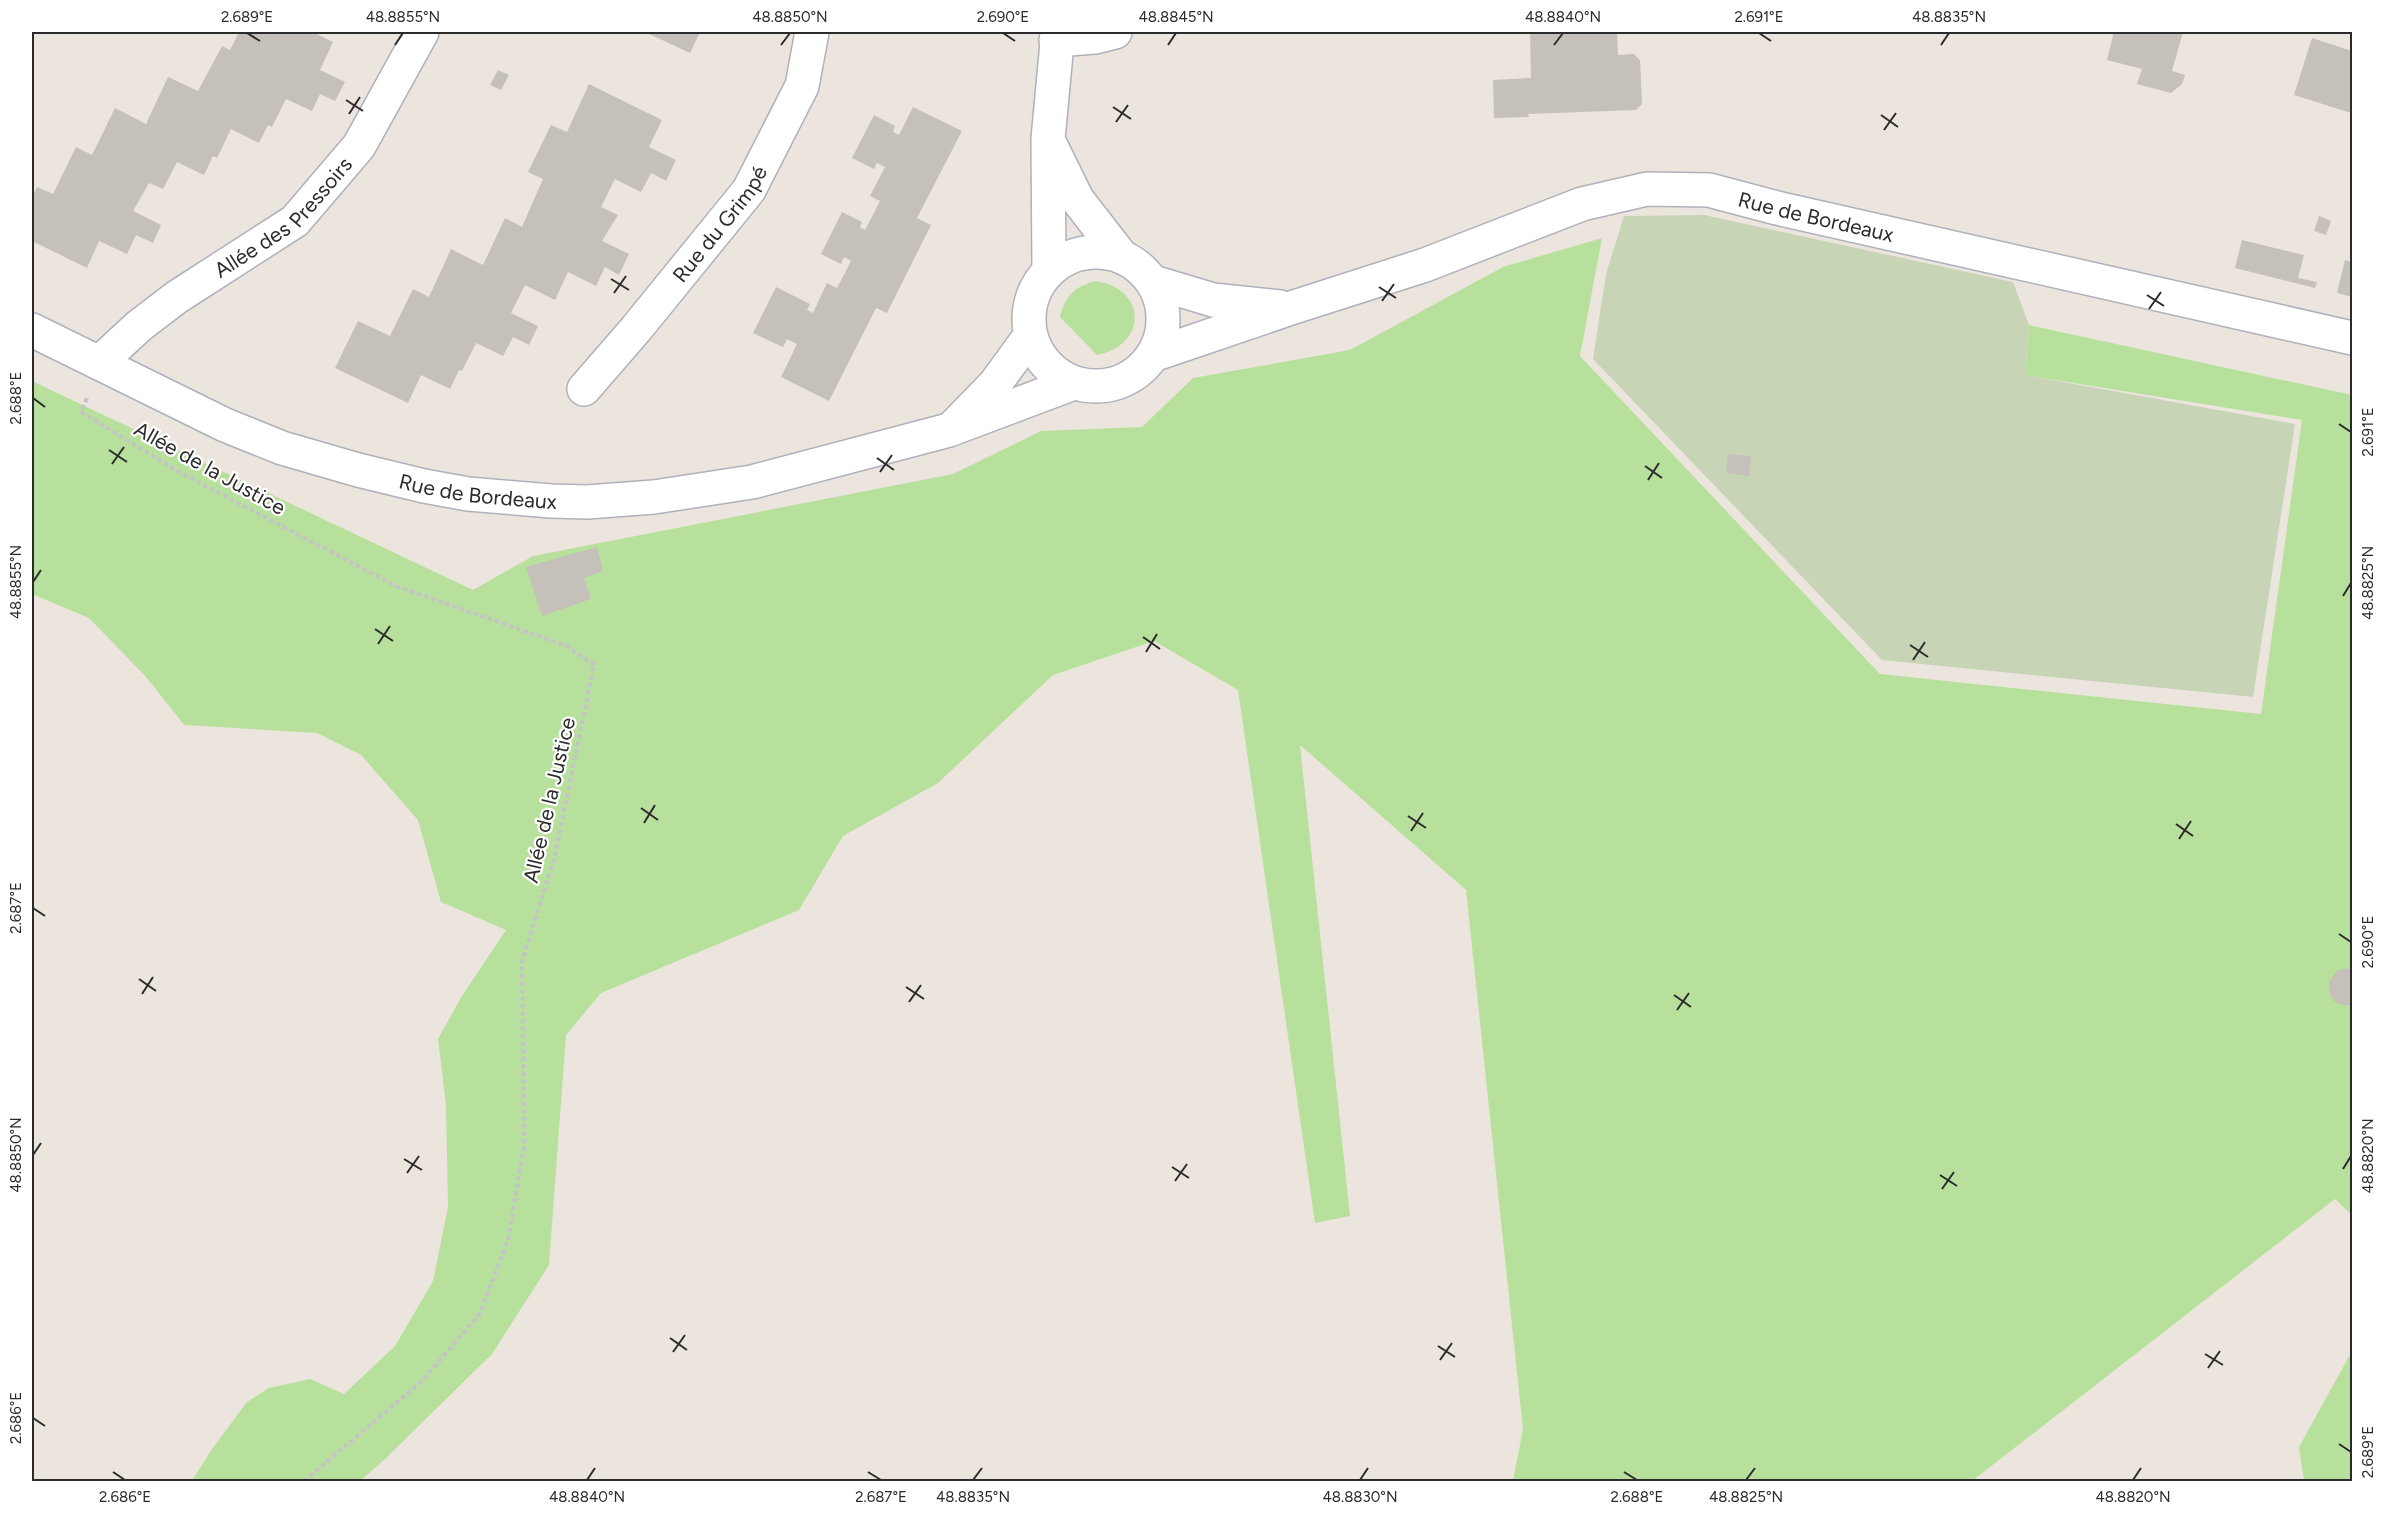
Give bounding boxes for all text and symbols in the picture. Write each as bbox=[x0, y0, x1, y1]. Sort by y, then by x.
text: 2.689°E bbox=[221, 8, 273, 26]
text: 48.8855°N bbox=[366, 8, 440, 26]
text: 48.8850°N bbox=[752, 8, 828, 26]
text: 2.690°E bbox=[977, 8, 1029, 26]
text: 48.8845°N bbox=[1138, 8, 1214, 26]
text: 48.8840°N bbox=[1525, 8, 1601, 26]
text: 2.691°E bbox=[1734, 8, 1784, 26]
text: 48.8835°N bbox=[1912, 8, 1986, 26]
street label: Allée des Pressoirs bbox=[209, 152, 357, 282]
street label: Rue du Grimpé bbox=[667, 161, 772, 287]
street label: Rue de Bordeaux bbox=[1736, 186, 1896, 247]
text: 2.688°E bbox=[7, 372, 25, 424]
text: 2.691°E bbox=[2359, 407, 2377, 457]
street label: Allée de la Justice bbox=[130, 416, 290, 520]
street label: Rue de Bordeaux bbox=[397, 468, 557, 514]
text: 48.8855°N bbox=[7, 545, 25, 619]
text: 48.8825°N bbox=[2359, 546, 2377, 620]
street label: Allée de la Justice bbox=[518, 715, 580, 885]
text: 2.687°E bbox=[7, 882, 25, 934]
text: 2.690°E bbox=[2359, 916, 2377, 968]
text: 48.8850°N bbox=[7, 1117, 25, 1193]
text: 48.8820°N bbox=[2359, 1118, 2377, 1194]
text: 2.686°E bbox=[7, 1392, 25, 1444]
text: 2.689°E bbox=[2359, 1426, 2377, 1478]
text: 2.686°E bbox=[99, 1488, 151, 1506]
text: 48.8840°N bbox=[549, 1488, 625, 1506]
text: 2.687°E bbox=[855, 1488, 907, 1506]
text: 48.8835°N bbox=[936, 1488, 1010, 1506]
text: 48.8830°N bbox=[1323, 1488, 1398, 1506]
text: 2.688°E bbox=[1611, 1488, 1663, 1506]
text: 48.8825°N bbox=[1709, 1488, 1783, 1506]
text: 48.8820°N bbox=[2095, 1488, 2171, 1506]

